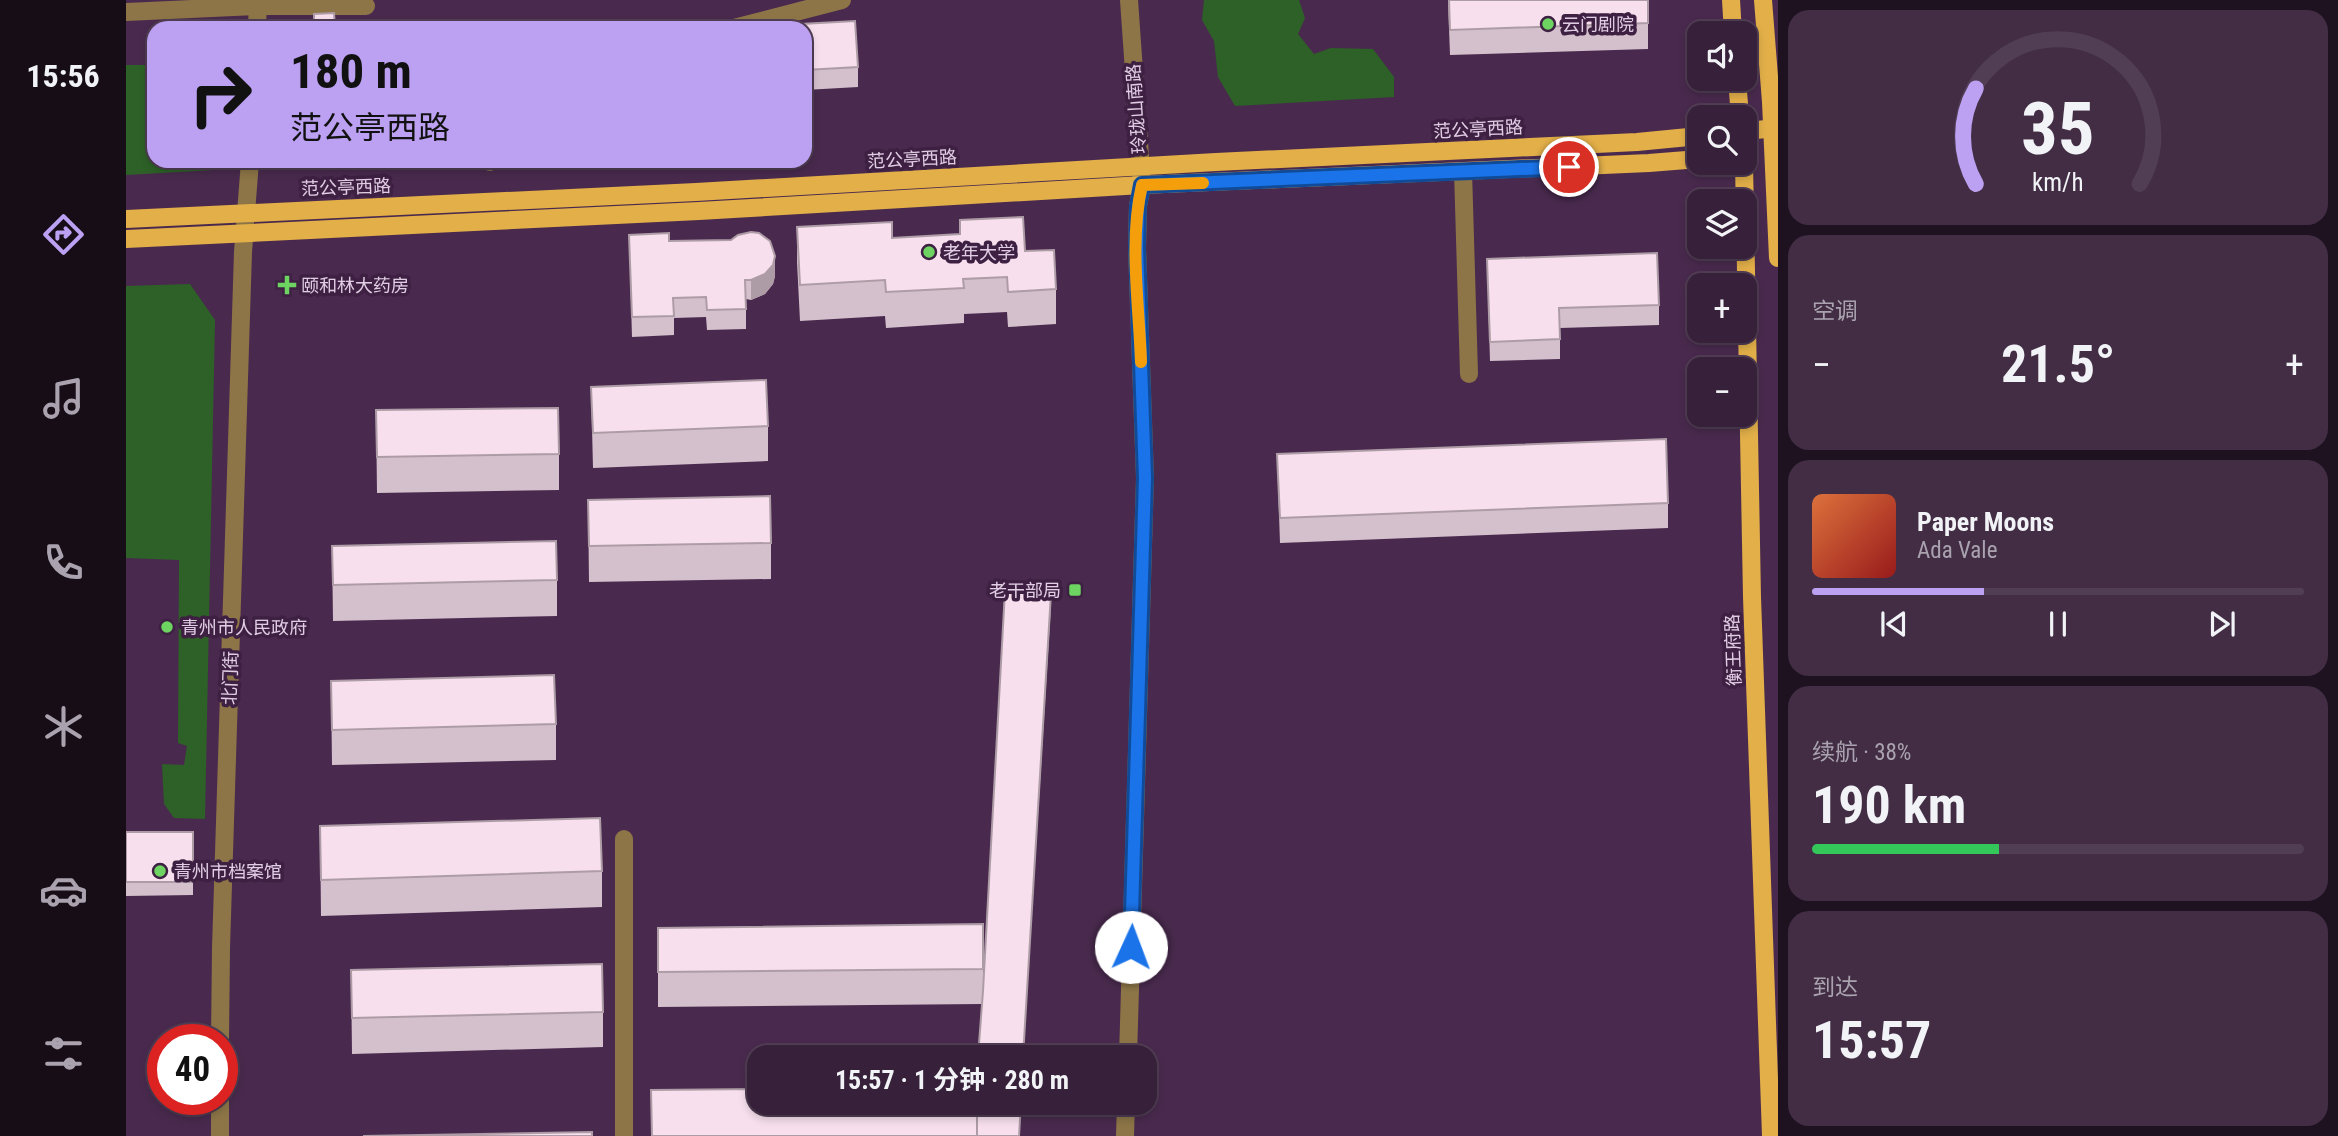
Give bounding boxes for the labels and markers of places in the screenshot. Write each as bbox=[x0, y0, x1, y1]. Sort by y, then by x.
place label: 云门剧院 bbox=[1562, 14, 1634, 35]
marker: 云门剧院 bbox=[1540, 16, 1556, 32]
pin bbox=[1539, 137, 1599, 197]
place label: 老年大学 bbox=[943, 242, 1015, 263]
marker: 老年大学 bbox=[921, 244, 937, 260]
place label: 颐和林大药房 bbox=[301, 275, 409, 296]
marker: 颐和林大药房 bbox=[279, 277, 295, 293]
place label: 老干部局 bbox=[989, 580, 1061, 601]
marker: 老干部局 bbox=[1067, 582, 1083, 598]
place label: 青州市人民政府 bbox=[181, 617, 307, 638]
marker: 青州市人民政府 bbox=[159, 619, 175, 635]
place label: 青州市档案馆 bbox=[174, 861, 282, 882]
marker: 青州市档案馆 bbox=[152, 863, 168, 879]

